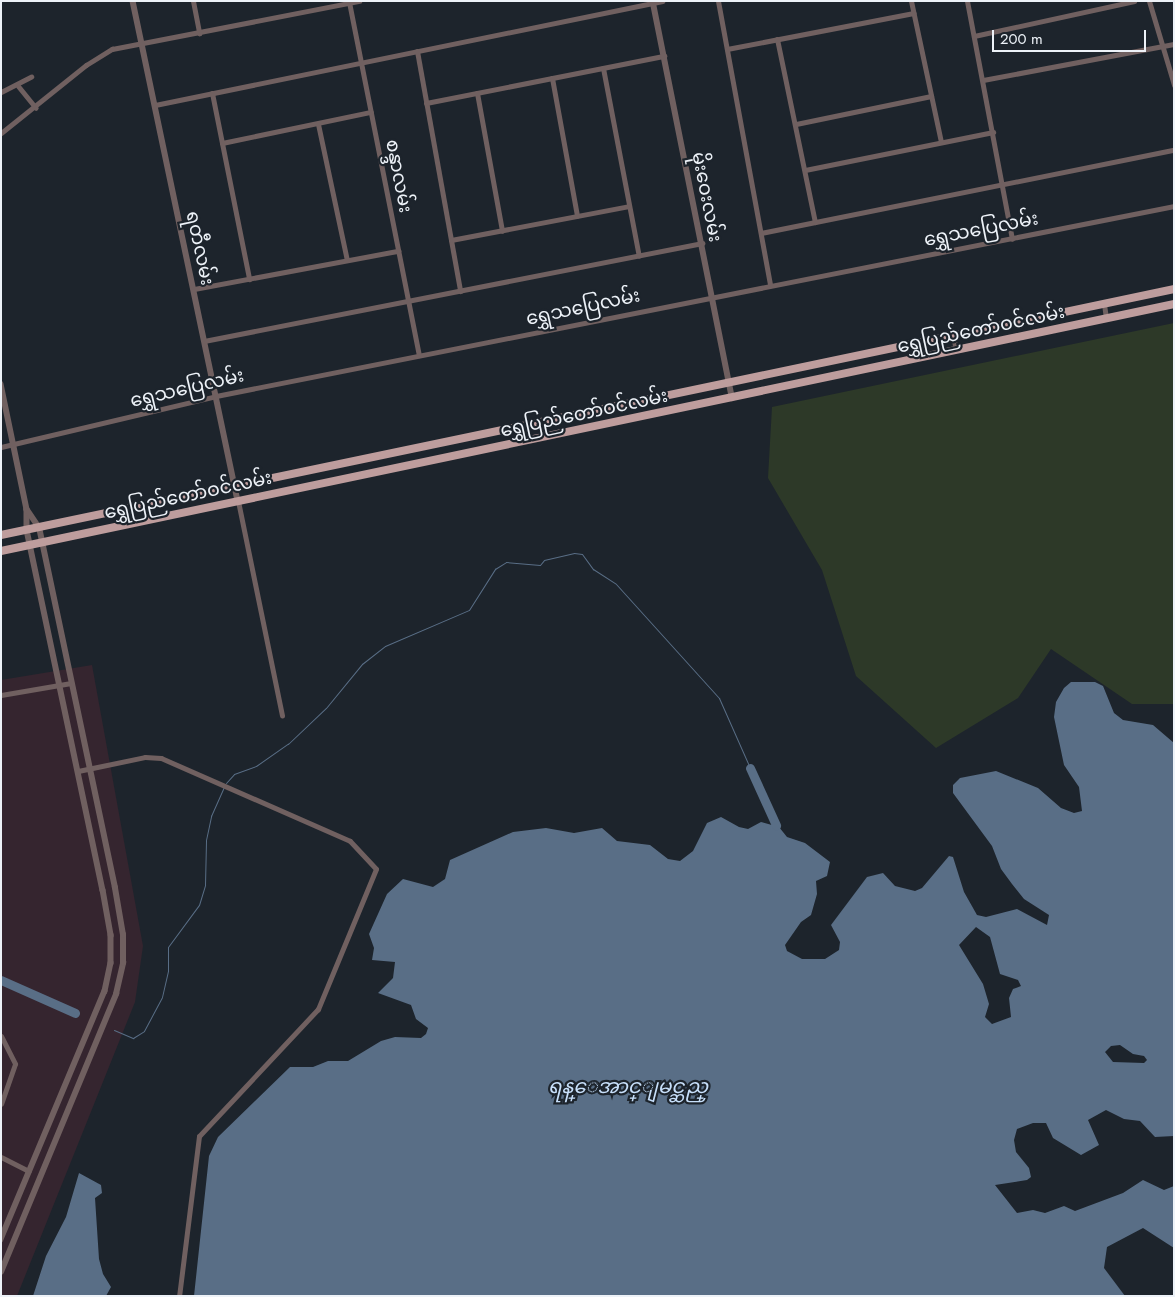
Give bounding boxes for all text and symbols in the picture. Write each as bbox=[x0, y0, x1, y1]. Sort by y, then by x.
scale bar bbox=[995, 20, 1149, 52]
text: 200 m bbox=[1000, 28, 1043, 50]
street label: စန္ဒာလမ်း bbox=[381, 137, 417, 215]
street label: မိုးဝေးလမ်း bbox=[687, 150, 727, 244]
street label: ရွှေသပြေလမ်း bbox=[922, 207, 1040, 251]
street label: ရတီလမ်း bbox=[181, 209, 219, 287]
street label: ရွှေသပြေလမ်း bbox=[524, 284, 642, 330]
street label: ရွှေပြည်တော်ဝင်လမ်း bbox=[895, 300, 1067, 358]
street label: ရွှေသပြေလမ်း bbox=[128, 364, 246, 412]
street label: ရွှေပြည်တော်ဝင်လမ်း bbox=[498, 384, 670, 442]
street label: ရွှေပြည်တော်ဝင်လမ်း bbox=[102, 466, 274, 524]
water label: ရန္ေအာင္ျမင္ဆည္ bbox=[548, 1074, 708, 1098]

